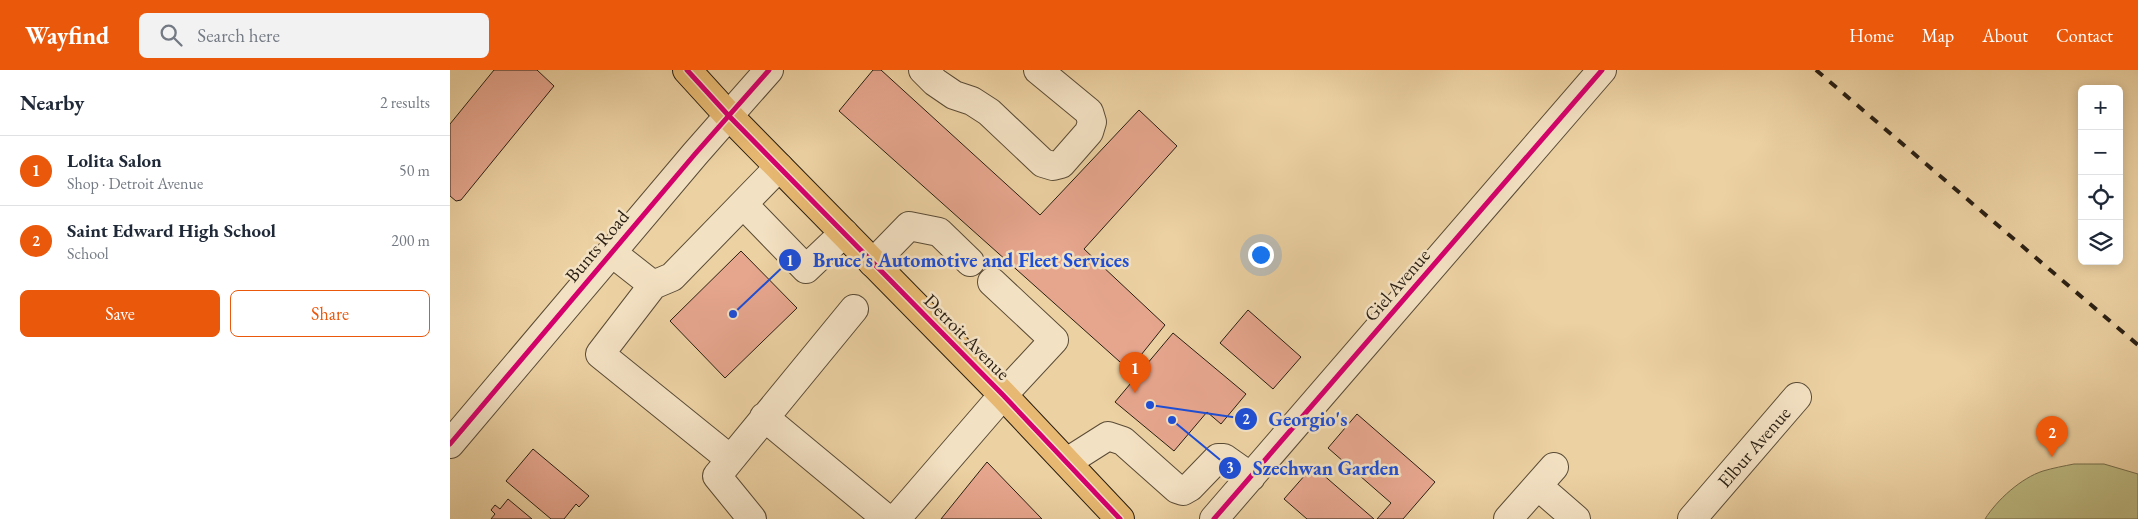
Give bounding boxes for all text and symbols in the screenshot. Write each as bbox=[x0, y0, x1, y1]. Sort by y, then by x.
search box bbox=[139, 13, 489, 58]
text: Wayfind bbox=[25, 20, 109, 51]
icon: search bbox=[157, 21, 185, 49]
text: Search here bbox=[197, 23, 280, 48]
text: Home bbox=[1849, 24, 1894, 47]
text: Map bbox=[1922, 24, 1954, 47]
text: About bbox=[1982, 24, 2028, 47]
text: Contact bbox=[2056, 24, 2113, 47]
map controls bbox=[2078, 85, 2123, 265]
button: + bbox=[2078, 85, 2123, 130]
text: Nearby bbox=[20, 89, 84, 116]
text: 2 results bbox=[380, 92, 430, 113]
button: − bbox=[2078, 130, 2123, 175]
text: Lolita Salon bbox=[67, 148, 162, 173]
text: 1 bbox=[32, 160, 40, 181]
text: 50 m bbox=[399, 160, 430, 181]
text: Shop · Detroit Avenue bbox=[67, 173, 203, 194]
button: locate bbox=[2078, 175, 2123, 220]
street label: Bunts Road bbox=[560, 204, 635, 287]
text: Saint Edward High School bbox=[67, 218, 276, 243]
button: layers bbox=[2078, 220, 2123, 265]
text: 2 bbox=[32, 230, 40, 251]
text: 200 m bbox=[391, 230, 430, 251]
your location bbox=[1248, 242, 1274, 268]
text: School bbox=[67, 243, 109, 264]
callout: Bruce's Automotive and Fleet Services bbox=[778, 243, 1139, 278]
street label: Giel Avenue bbox=[1358, 243, 1436, 327]
text: Bruce's Automotive and Fleet Services bbox=[813, 247, 1129, 273]
text: 1 bbox=[786, 251, 794, 270]
street label: Detroit Avenue bbox=[918, 288, 1016, 386]
button: Save bbox=[20, 290, 220, 337]
button: Share bbox=[230, 290, 430, 337]
pin: 1 bbox=[1119, 352, 1151, 393]
street label: Elbur Avenue bbox=[1712, 401, 1796, 493]
callout: Georgio's bbox=[1233, 402, 1357, 437]
text: Georgio's bbox=[1269, 406, 1347, 432]
text: 2 bbox=[1242, 409, 1250, 428]
pin: 2 bbox=[2036, 416, 2068, 457]
callout: Szechwan Garden bbox=[1217, 451, 1409, 486]
text: Szechwan Garden bbox=[1253, 455, 1399, 481]
text: 3 bbox=[1226, 458, 1234, 477]

